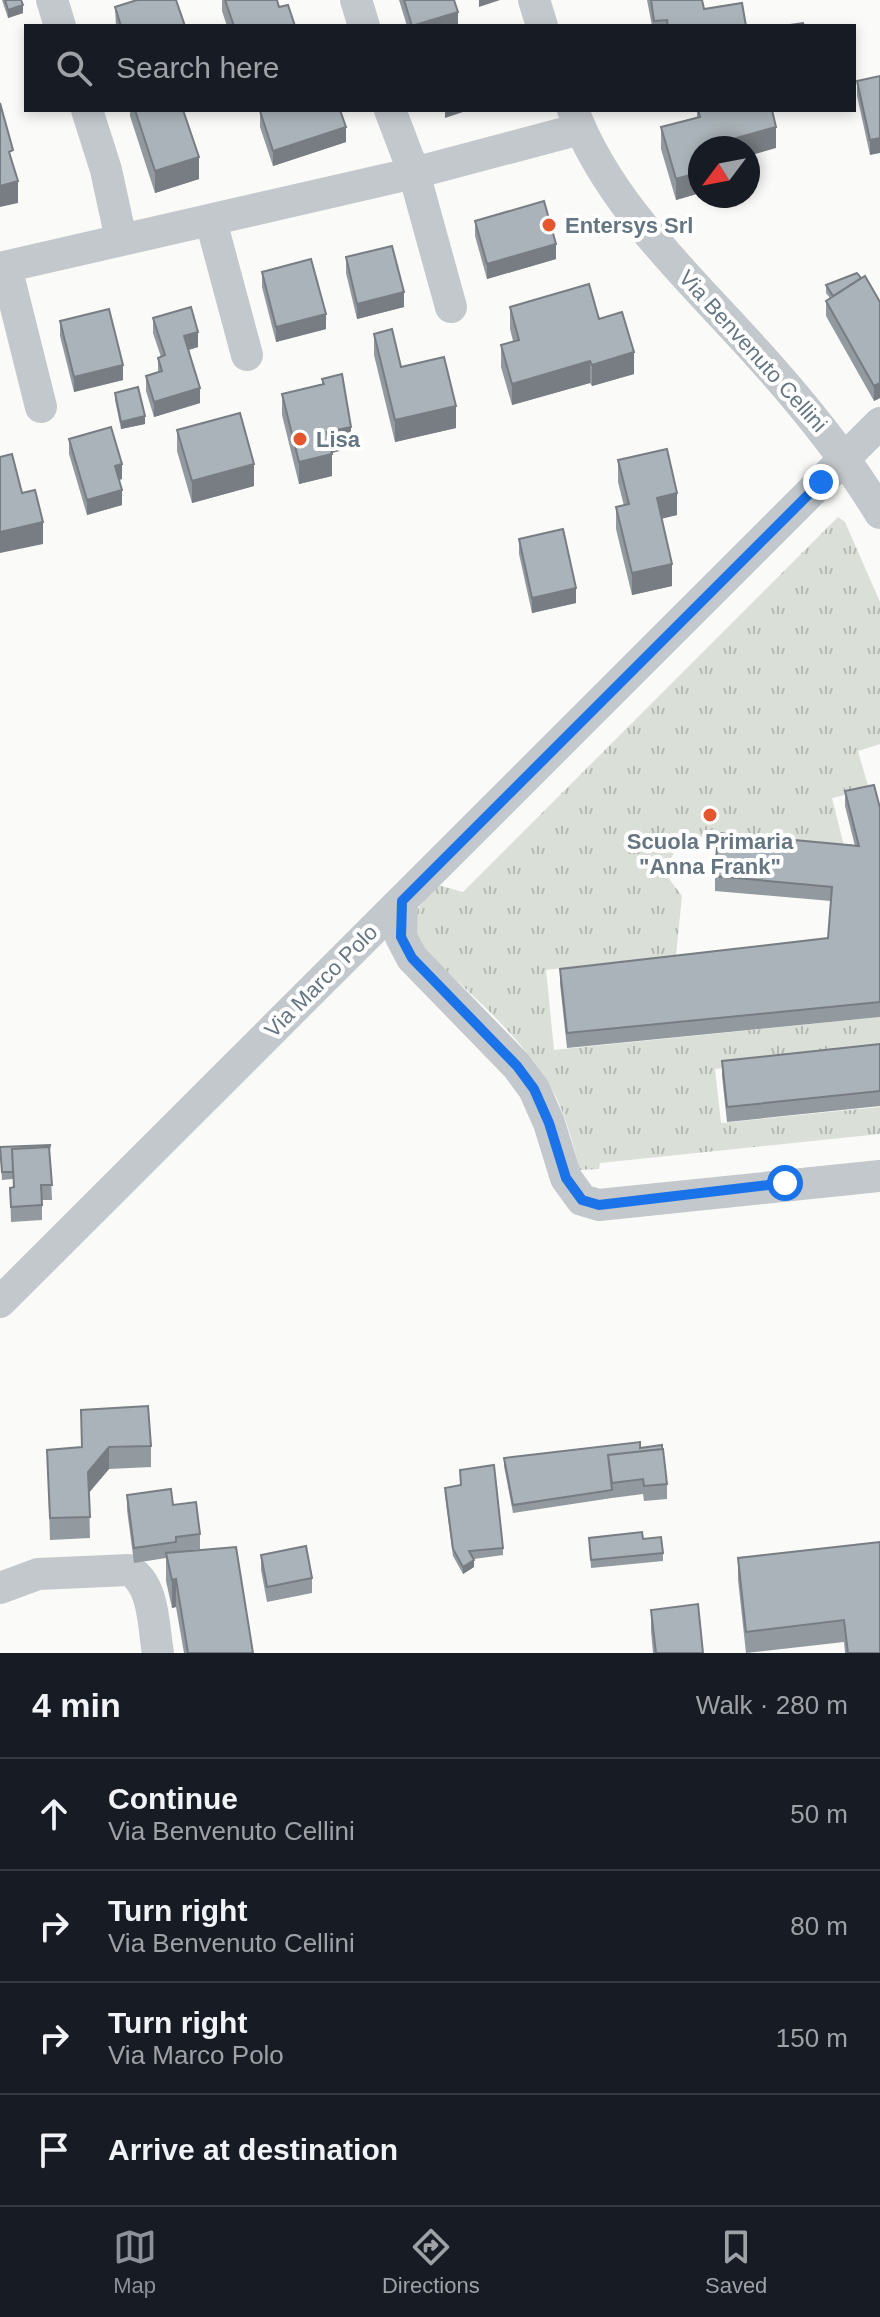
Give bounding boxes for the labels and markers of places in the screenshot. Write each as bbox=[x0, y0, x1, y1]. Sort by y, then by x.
place label: Entersys Srl bbox=[565, 213, 693, 238]
marker: Entersys Srl bbox=[540, 216, 558, 234]
place label: Lisa bbox=[316, 427, 361, 452]
marker: Lisa bbox=[291, 430, 309, 448]
marker: Scuola Primaria "Anna Frank" bbox=[701, 806, 719, 824]
place label: Scuola Primaria "Anna Frank" bbox=[627, 829, 794, 879]

